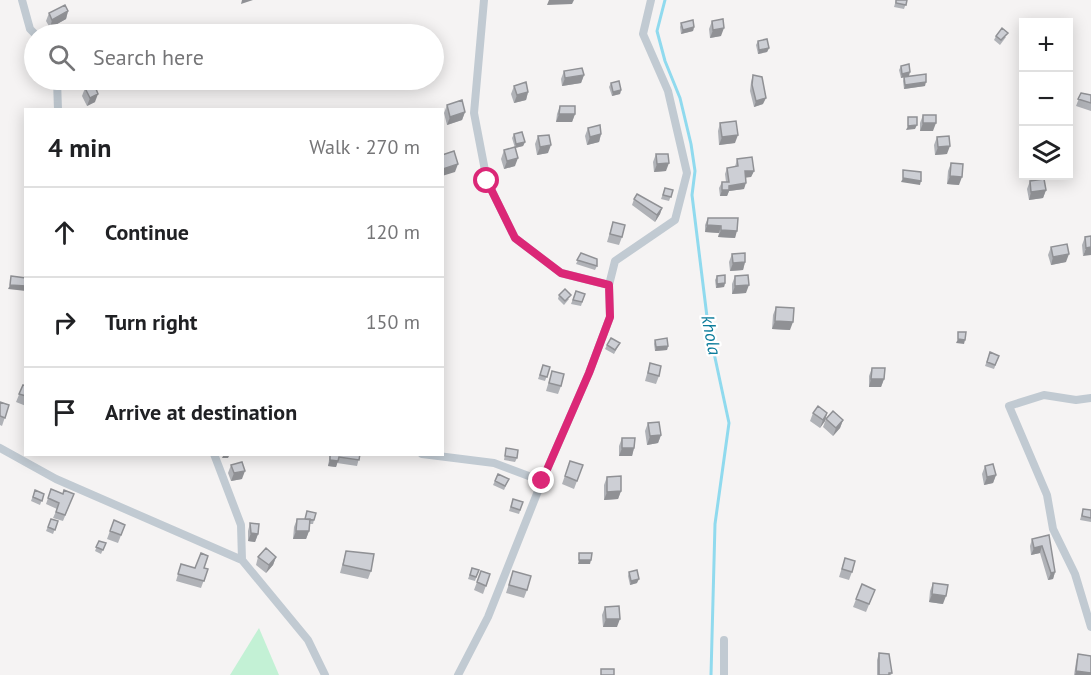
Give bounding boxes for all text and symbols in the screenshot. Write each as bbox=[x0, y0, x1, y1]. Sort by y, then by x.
map controls bbox=[1019, 18, 1073, 180]
button: + bbox=[1019, 18, 1073, 72]
search box bbox=[24, 24, 444, 90]
icon: search bbox=[45, 41, 78, 74]
text: Search here bbox=[93, 43, 204, 71]
button: − bbox=[1019, 72, 1073, 126]
button: layers bbox=[1019, 126, 1073, 180]
text: 4 min bbox=[48, 131, 111, 164]
text: Walk · 270 m bbox=[309, 134, 420, 160]
route start bbox=[473, 167, 499, 193]
icon: ahead bbox=[48, 216, 81, 249]
text: Continue bbox=[105, 218, 189, 246]
text: 120 m bbox=[366, 219, 420, 245]
icon: right bbox=[48, 306, 81, 339]
text: Turn right bbox=[105, 308, 197, 336]
text: 150 m bbox=[366, 309, 420, 335]
water label: khola bbox=[696, 313, 727, 357]
icon: arrive bbox=[48, 396, 81, 429]
text: Arrive at destination bbox=[105, 398, 297, 426]
route end bbox=[528, 467, 554, 493]

